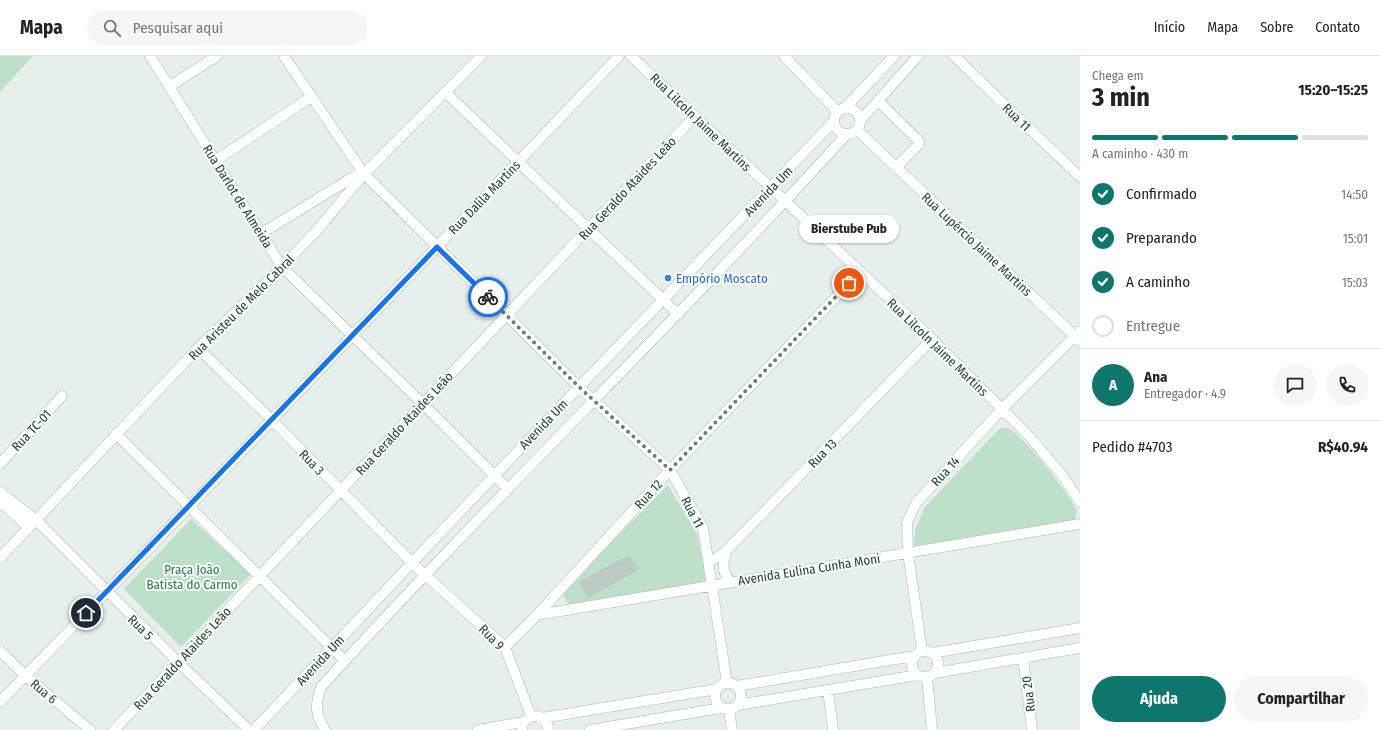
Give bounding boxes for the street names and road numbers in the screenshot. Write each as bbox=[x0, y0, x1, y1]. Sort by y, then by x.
street label: Rua Lilcoln Jaime Martins bbox=[647, 70, 754, 175]
street label: Rua 11 bbox=[999, 100, 1034, 134]
street label: Rua Geraldo Ataides Leão bbox=[576, 134, 679, 243]
street label: Rua Darlot de Almeida bbox=[200, 142, 275, 251]
street label: Rua Dalila Martins bbox=[445, 157, 524, 237]
street label: Avenida Um bbox=[741, 163, 796, 219]
street label: Rua Lupércio Jaime Martins bbox=[919, 190, 1035, 299]
street label: Rua Aristeu de Melo Cabral bbox=[186, 251, 298, 363]
street label: Rua Lilcoln Jaime Martins bbox=[884, 295, 991, 400]
street label: Rua Geraldo Ataides Leão bbox=[353, 369, 456, 478]
street label: Avenida Um bbox=[516, 396, 571, 452]
street label: Rua TC-01 bbox=[8, 407, 54, 454]
street label: Rua 13 bbox=[805, 436, 840, 471]
street label: Rua 3 bbox=[296, 447, 327, 478]
street label: Rua 14 bbox=[928, 453, 963, 489]
street label: Rua 12 bbox=[631, 476, 666, 512]
street label: Rua 11 bbox=[678, 494, 707, 530]
street label: Avenida Eulina Cunha Moni bbox=[737, 551, 881, 588]
street label: Rua Geraldo Ataides Leão bbox=[131, 604, 234, 713]
street label: Rua 5 bbox=[125, 612, 156, 643]
street label: Rua 9 bbox=[476, 621, 507, 653]
street label: Avenida Um bbox=[293, 632, 347, 689]
street label: Rua 20 bbox=[1019, 675, 1038, 713]
street label: Rua 6 bbox=[27, 676, 60, 707]

